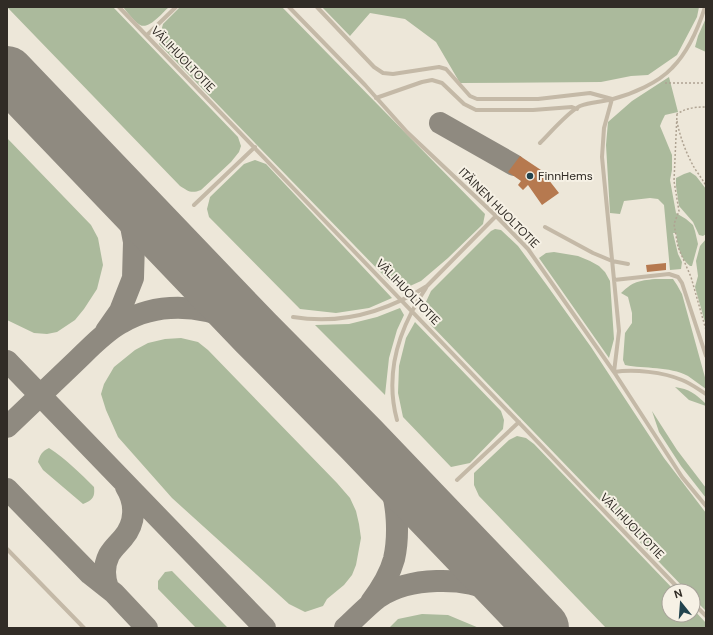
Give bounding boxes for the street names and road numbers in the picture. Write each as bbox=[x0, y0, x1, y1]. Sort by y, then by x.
street label: VÄLIHUOLTOTIE bbox=[147, 23, 219, 96]
street label: ITÄINEN HUOLTOTIE bbox=[455, 164, 543, 252]
street label: VÄLIHUOLTOTIE bbox=[372, 256, 444, 329]
street label: VÄLIHUOLTOTIE bbox=[596, 490, 668, 563]

